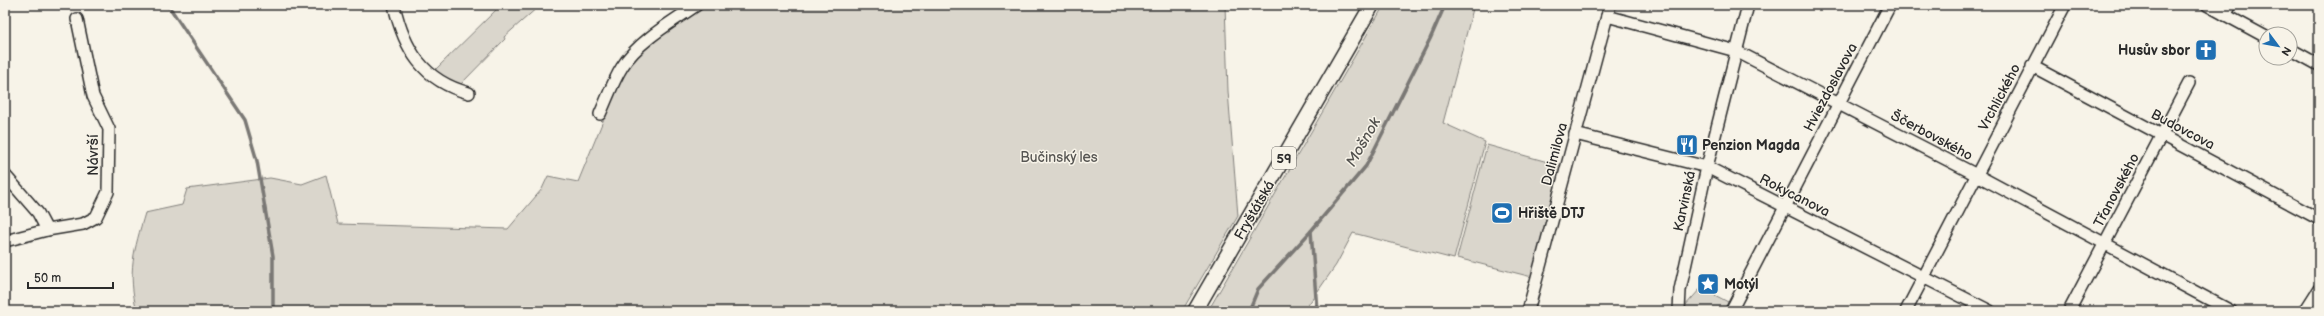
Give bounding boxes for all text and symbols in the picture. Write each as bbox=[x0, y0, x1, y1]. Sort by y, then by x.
north arrow bbox=[2258, 26, 2298, 66]
church icon: Husův sbor bbox=[2193, 37, 2219, 63]
street label: Hviezdoslavova bbox=[1800, 40, 1861, 134]
place label: Husův sbor bbox=[2118, 42, 2190, 59]
text: N bbox=[2278, 44, 2294, 58]
street label: Vrchlického bbox=[1975, 61, 2024, 134]
street label: Ščerbovského bbox=[1888, 106, 1976, 164]
street label: Budovcova bbox=[2148, 106, 2218, 153]
water label: Mošnok bbox=[1342, 114, 1385, 170]
street label: Dalimilova bbox=[1538, 121, 1571, 188]
restaurant icon: Penzion Magda bbox=[1674, 132, 1700, 158]
street label: Návrší bbox=[85, 134, 102, 176]
place label: Penzion Magda bbox=[1702, 137, 1800, 154]
road number: 59 bbox=[1272, 147, 1296, 169]
park label: Bučinský les bbox=[1020, 149, 1098, 166]
street label: Třanovského bbox=[2090, 150, 2143, 230]
street label: Karvinská bbox=[1670, 169, 1699, 233]
street label: Rokycanova bbox=[1757, 170, 1833, 220]
street label: Fryštátská bbox=[1231, 178, 1278, 243]
sports icon: Hřiště DTJ bbox=[1489, 200, 1515, 226]
place label: Hřiště DTJ bbox=[1518, 205, 1585, 222]
scale bar bbox=[28, 264, 113, 290]
text: 50 m bbox=[34, 271, 61, 286]
place icon: Motýl bbox=[1695, 271, 1721, 297]
place label: Motýl bbox=[1724, 276, 1759, 293]

